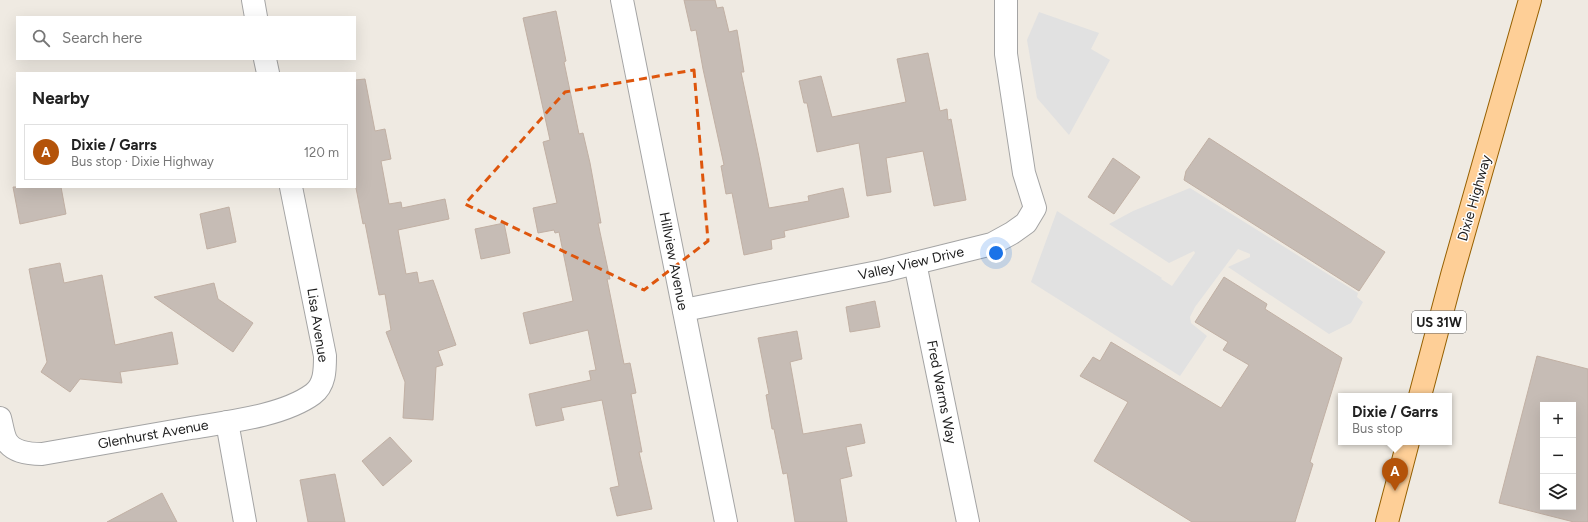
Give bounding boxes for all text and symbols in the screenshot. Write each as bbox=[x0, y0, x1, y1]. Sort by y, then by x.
search box bbox=[16, 16, 356, 60]
icon: search bbox=[30, 27, 52, 49]
text: Search here bbox=[62, 29, 142, 47]
text: Nearby bbox=[32, 88, 90, 108]
text: Dixie / Garrs bbox=[71, 136, 157, 154]
text: A bbox=[41, 145, 51, 160]
text: 120 m bbox=[304, 145, 339, 160]
street label: Dixie Highway bbox=[1454, 153, 1495, 243]
text: Bus stop · Dixie Highway bbox=[71, 154, 214, 169]
street label: Hillview Avenue bbox=[656, 211, 691, 312]
street label: Valley View Drive bbox=[857, 243, 966, 284]
your location bbox=[986, 243, 1006, 263]
street label: Lisa Avenue bbox=[303, 287, 332, 364]
road number: US 31W bbox=[1412, 311, 1466, 333]
street label: Fred Warms Way bbox=[923, 339, 960, 446]
popup bbox=[1338, 393, 1452, 445]
map controls bbox=[1540, 402, 1576, 510]
button: + bbox=[1540, 402, 1576, 438]
text: Dixie / Garrs bbox=[1352, 403, 1438, 421]
street label: Glenhurst Avenue bbox=[96, 416, 210, 453]
text: Bus stop bbox=[1352, 421, 1403, 436]
button: − bbox=[1540, 438, 1576, 474]
pin: A bbox=[1382, 458, 1408, 491]
button: layers bbox=[1540, 474, 1576, 510]

